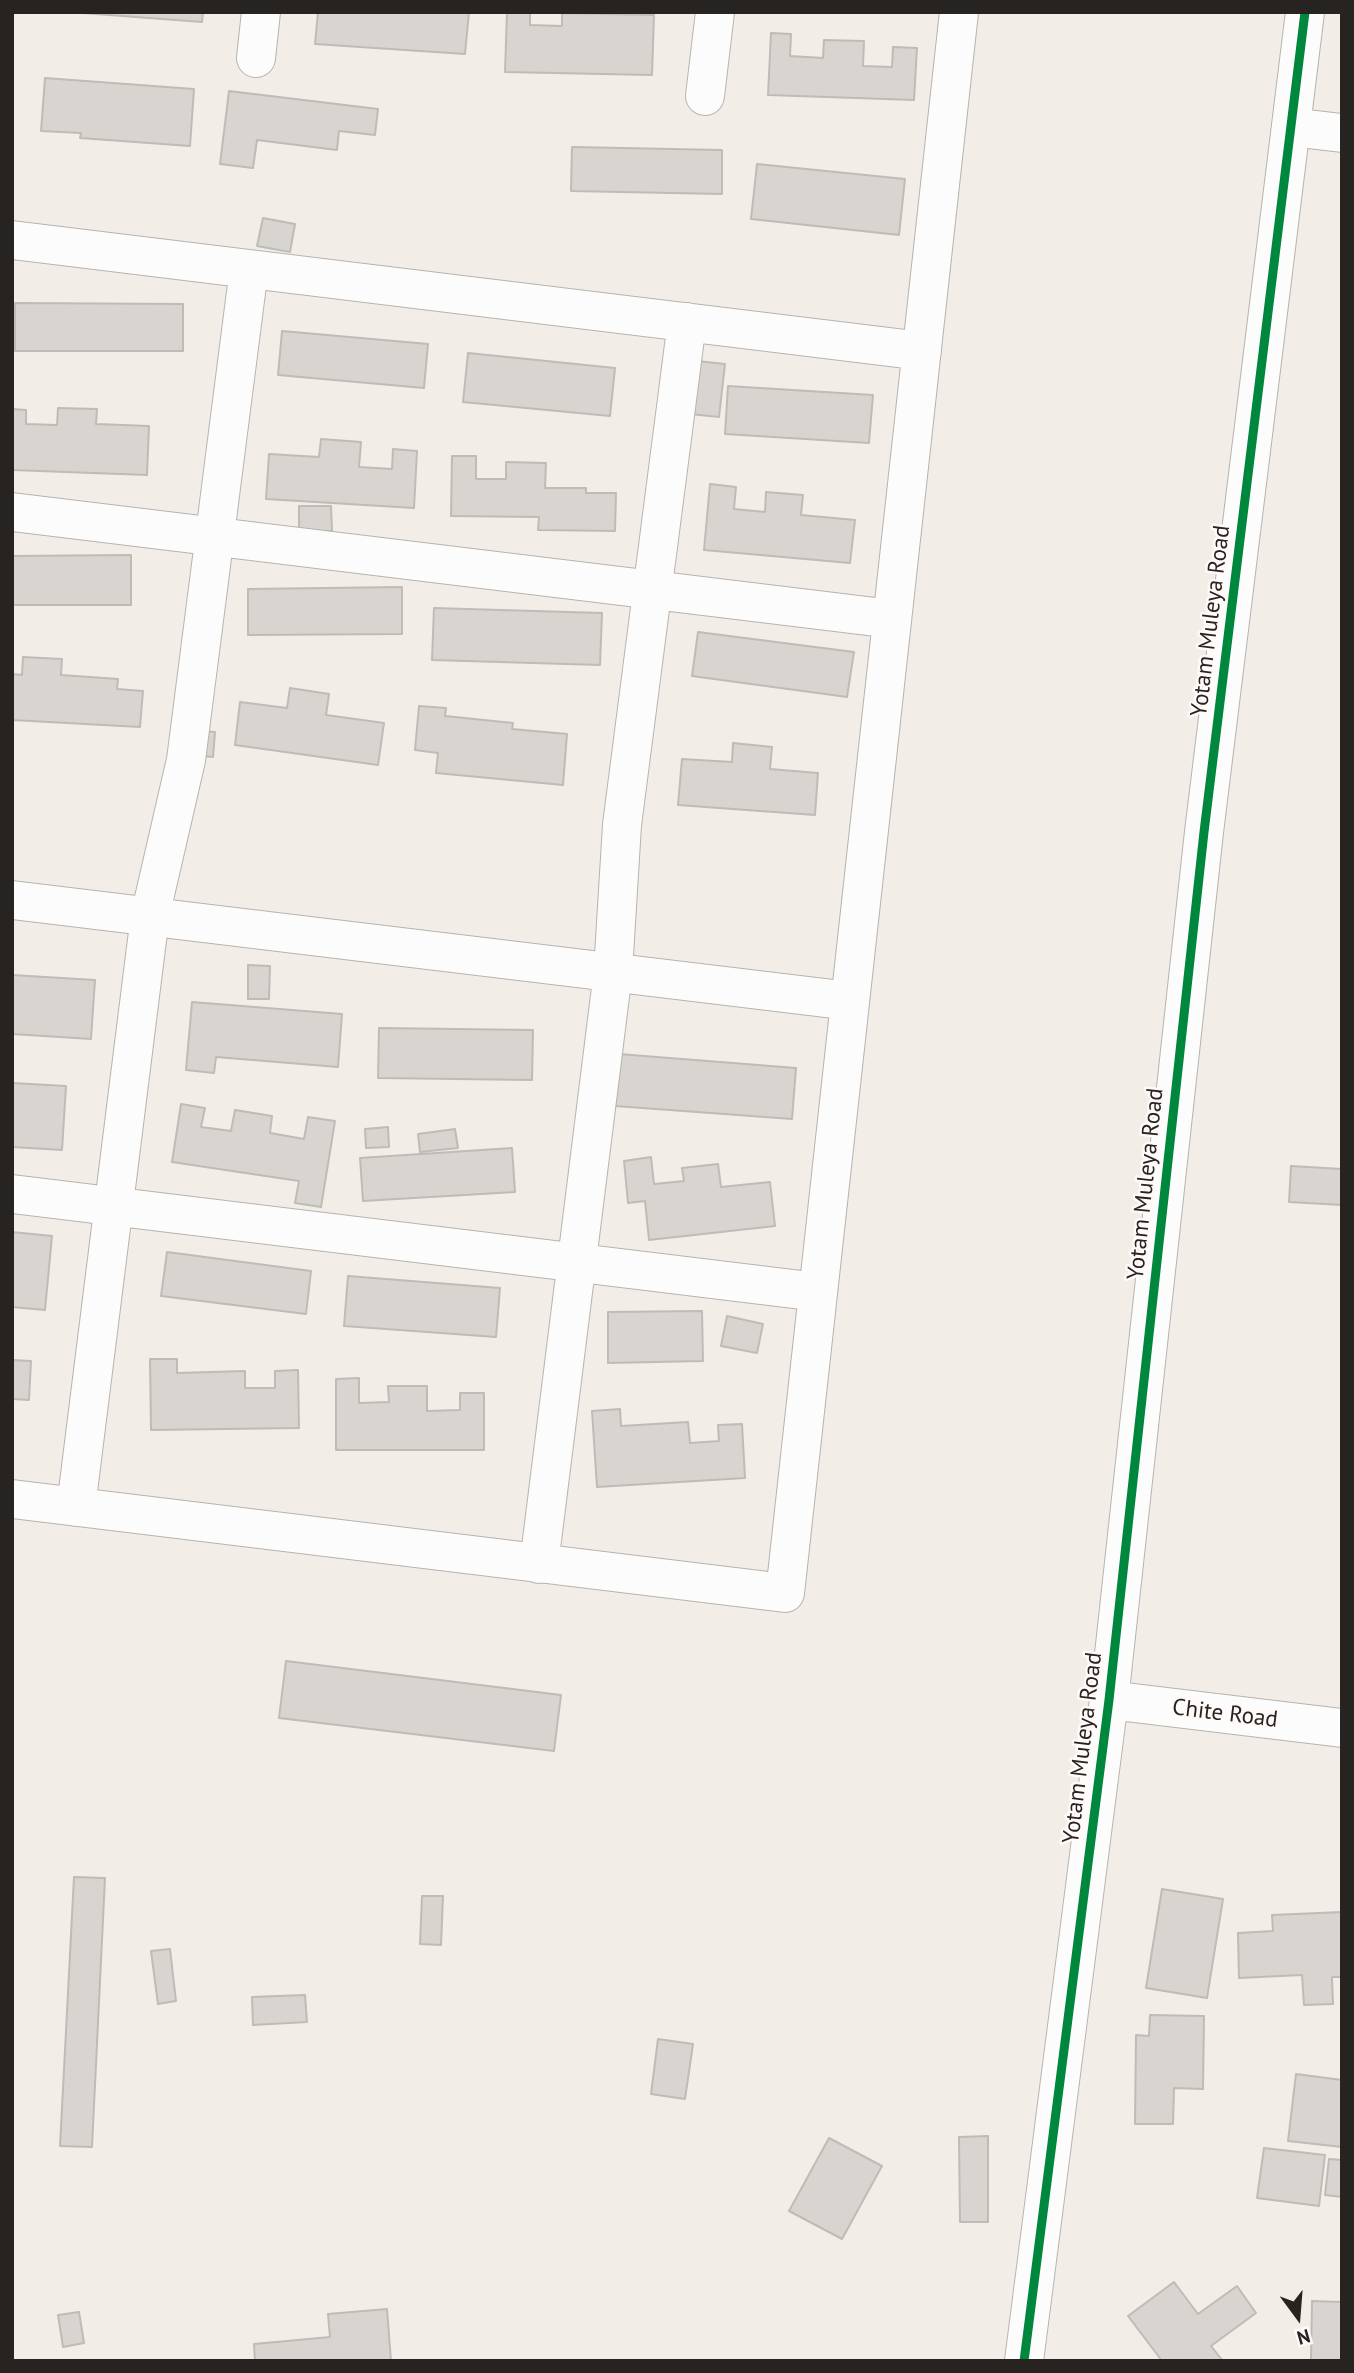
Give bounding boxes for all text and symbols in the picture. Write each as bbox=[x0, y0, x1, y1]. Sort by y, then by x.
street label: Yotam Muleya Road bbox=[1186, 524, 1236, 718]
street label: Yotam Muleya Road bbox=[1122, 1087, 1170, 1281]
street label: Yotam Muleya Road bbox=[1058, 1651, 1108, 1845]
street label: Chite Road bbox=[1171, 1694, 1279, 1734]
north arrow bbox=[1263, 2282, 1333, 2352]
text: N bbox=[1294, 2324, 1313, 2350]

